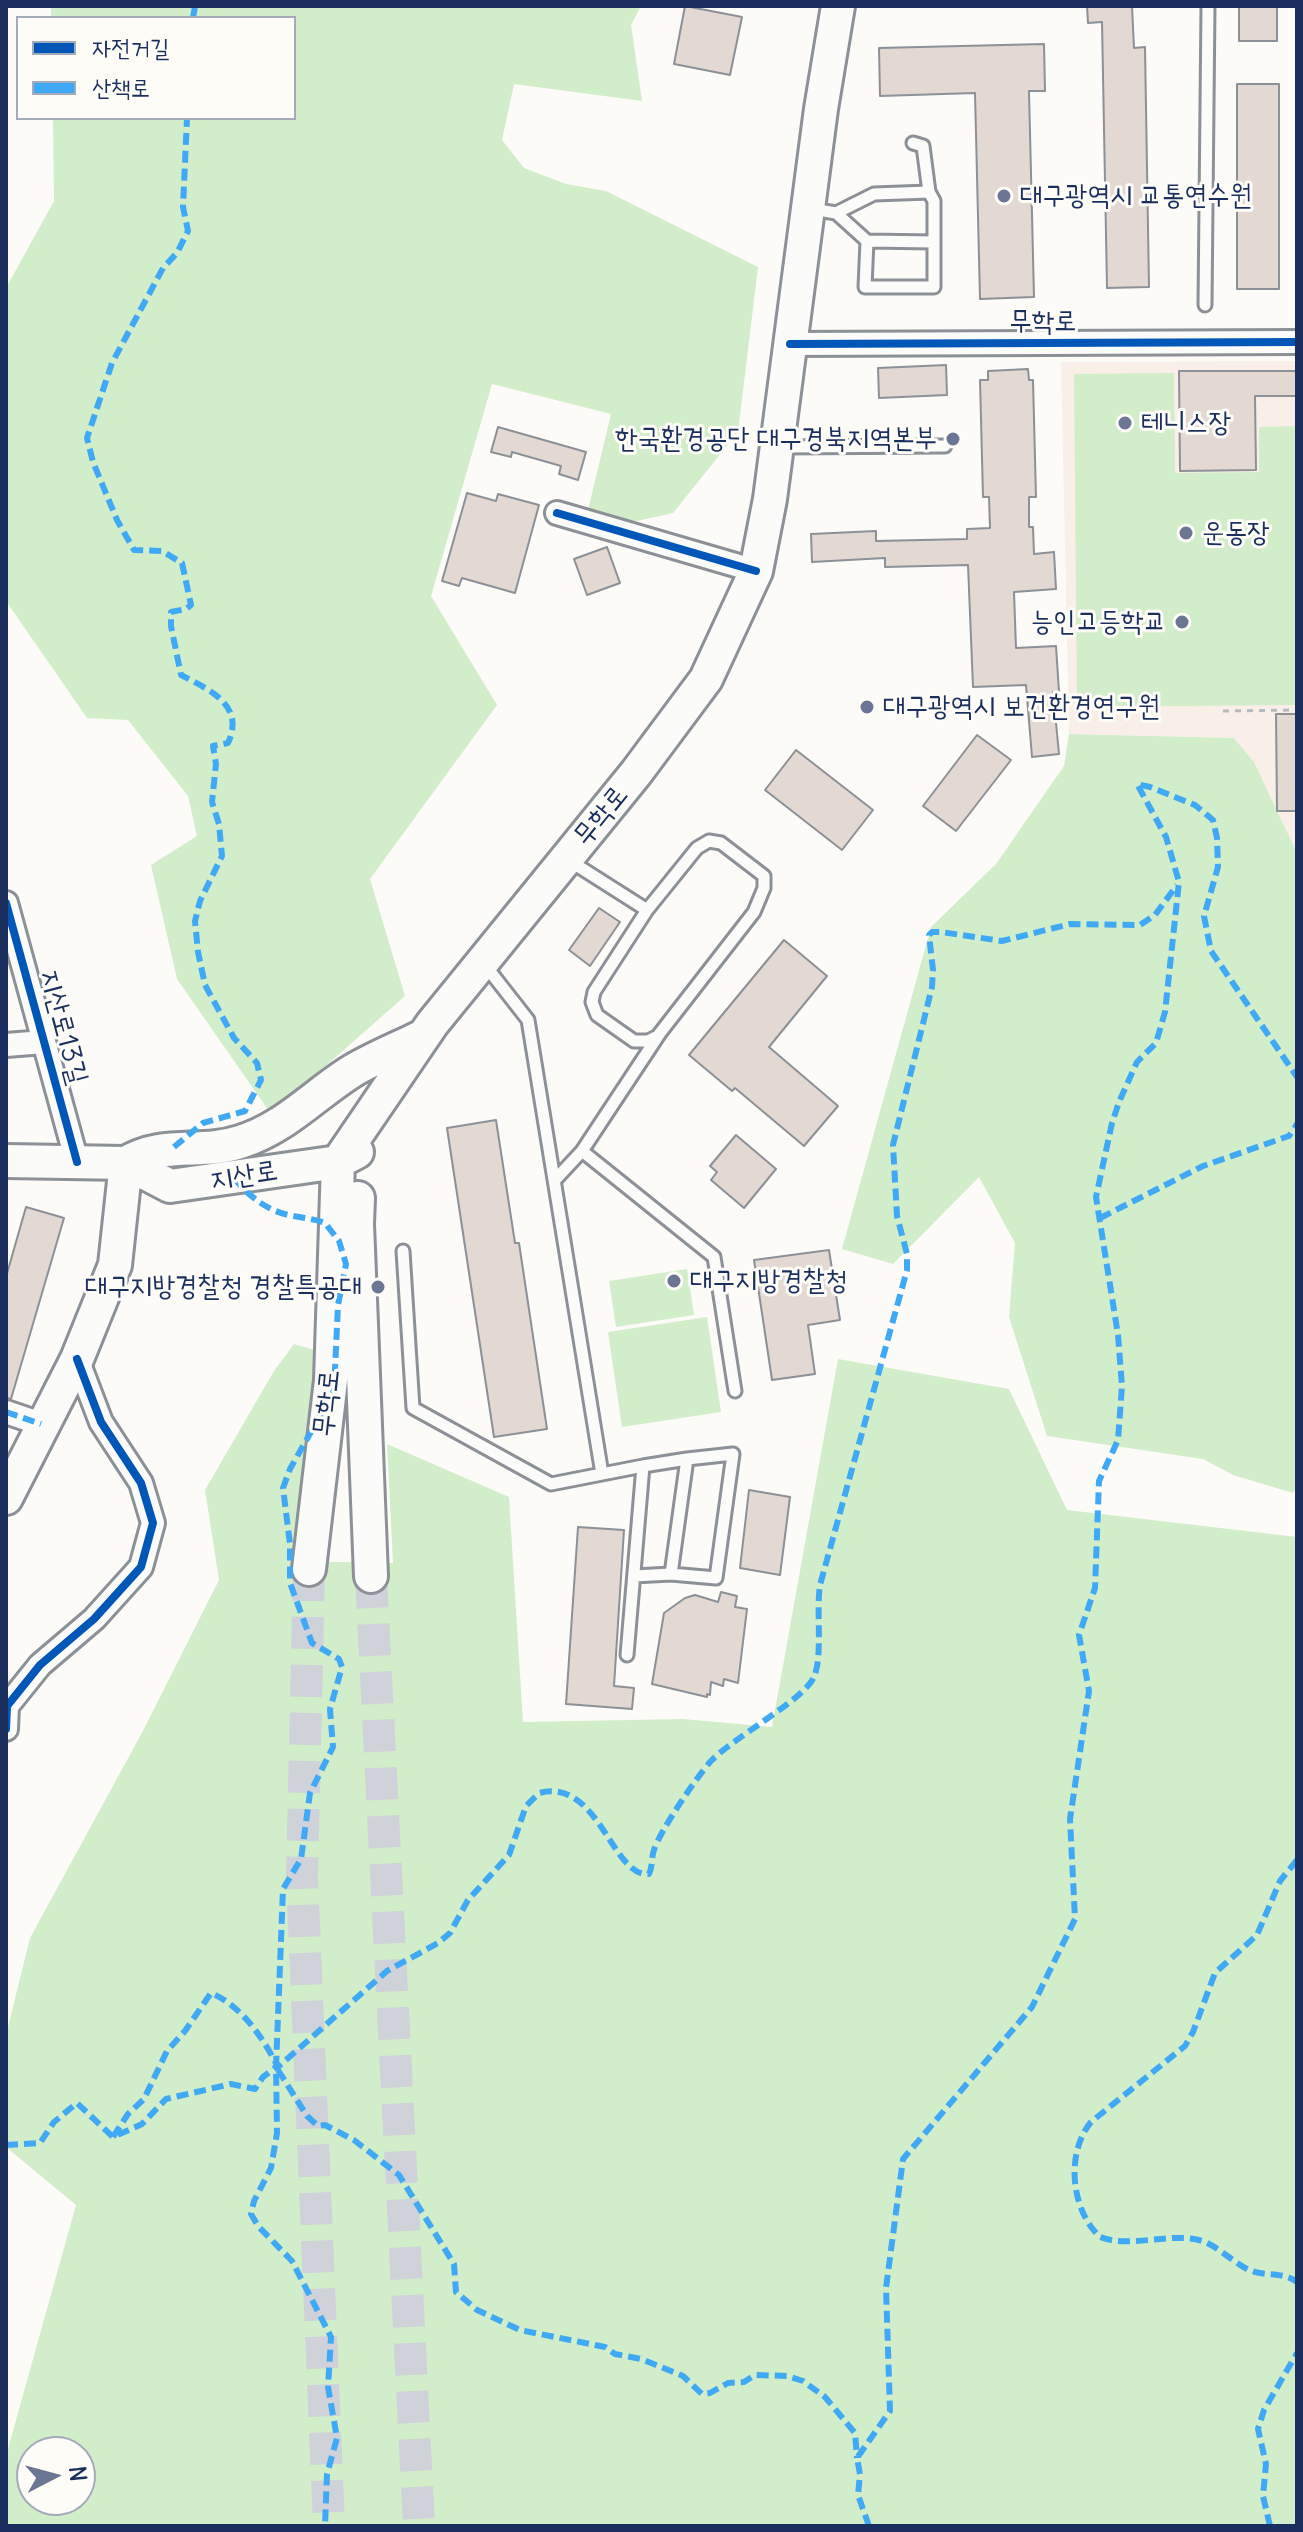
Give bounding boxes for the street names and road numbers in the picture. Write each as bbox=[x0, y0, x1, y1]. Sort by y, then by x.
street label: 무학로 bbox=[1009, 305, 1077, 339]
street label: 무학로 bbox=[567, 779, 635, 853]
street label: 지산로13길 bbox=[32, 966, 94, 1088]
street label: 지산로 bbox=[208, 1154, 280, 1198]
street label: 무학로 bbox=[307, 1368, 347, 1438]

